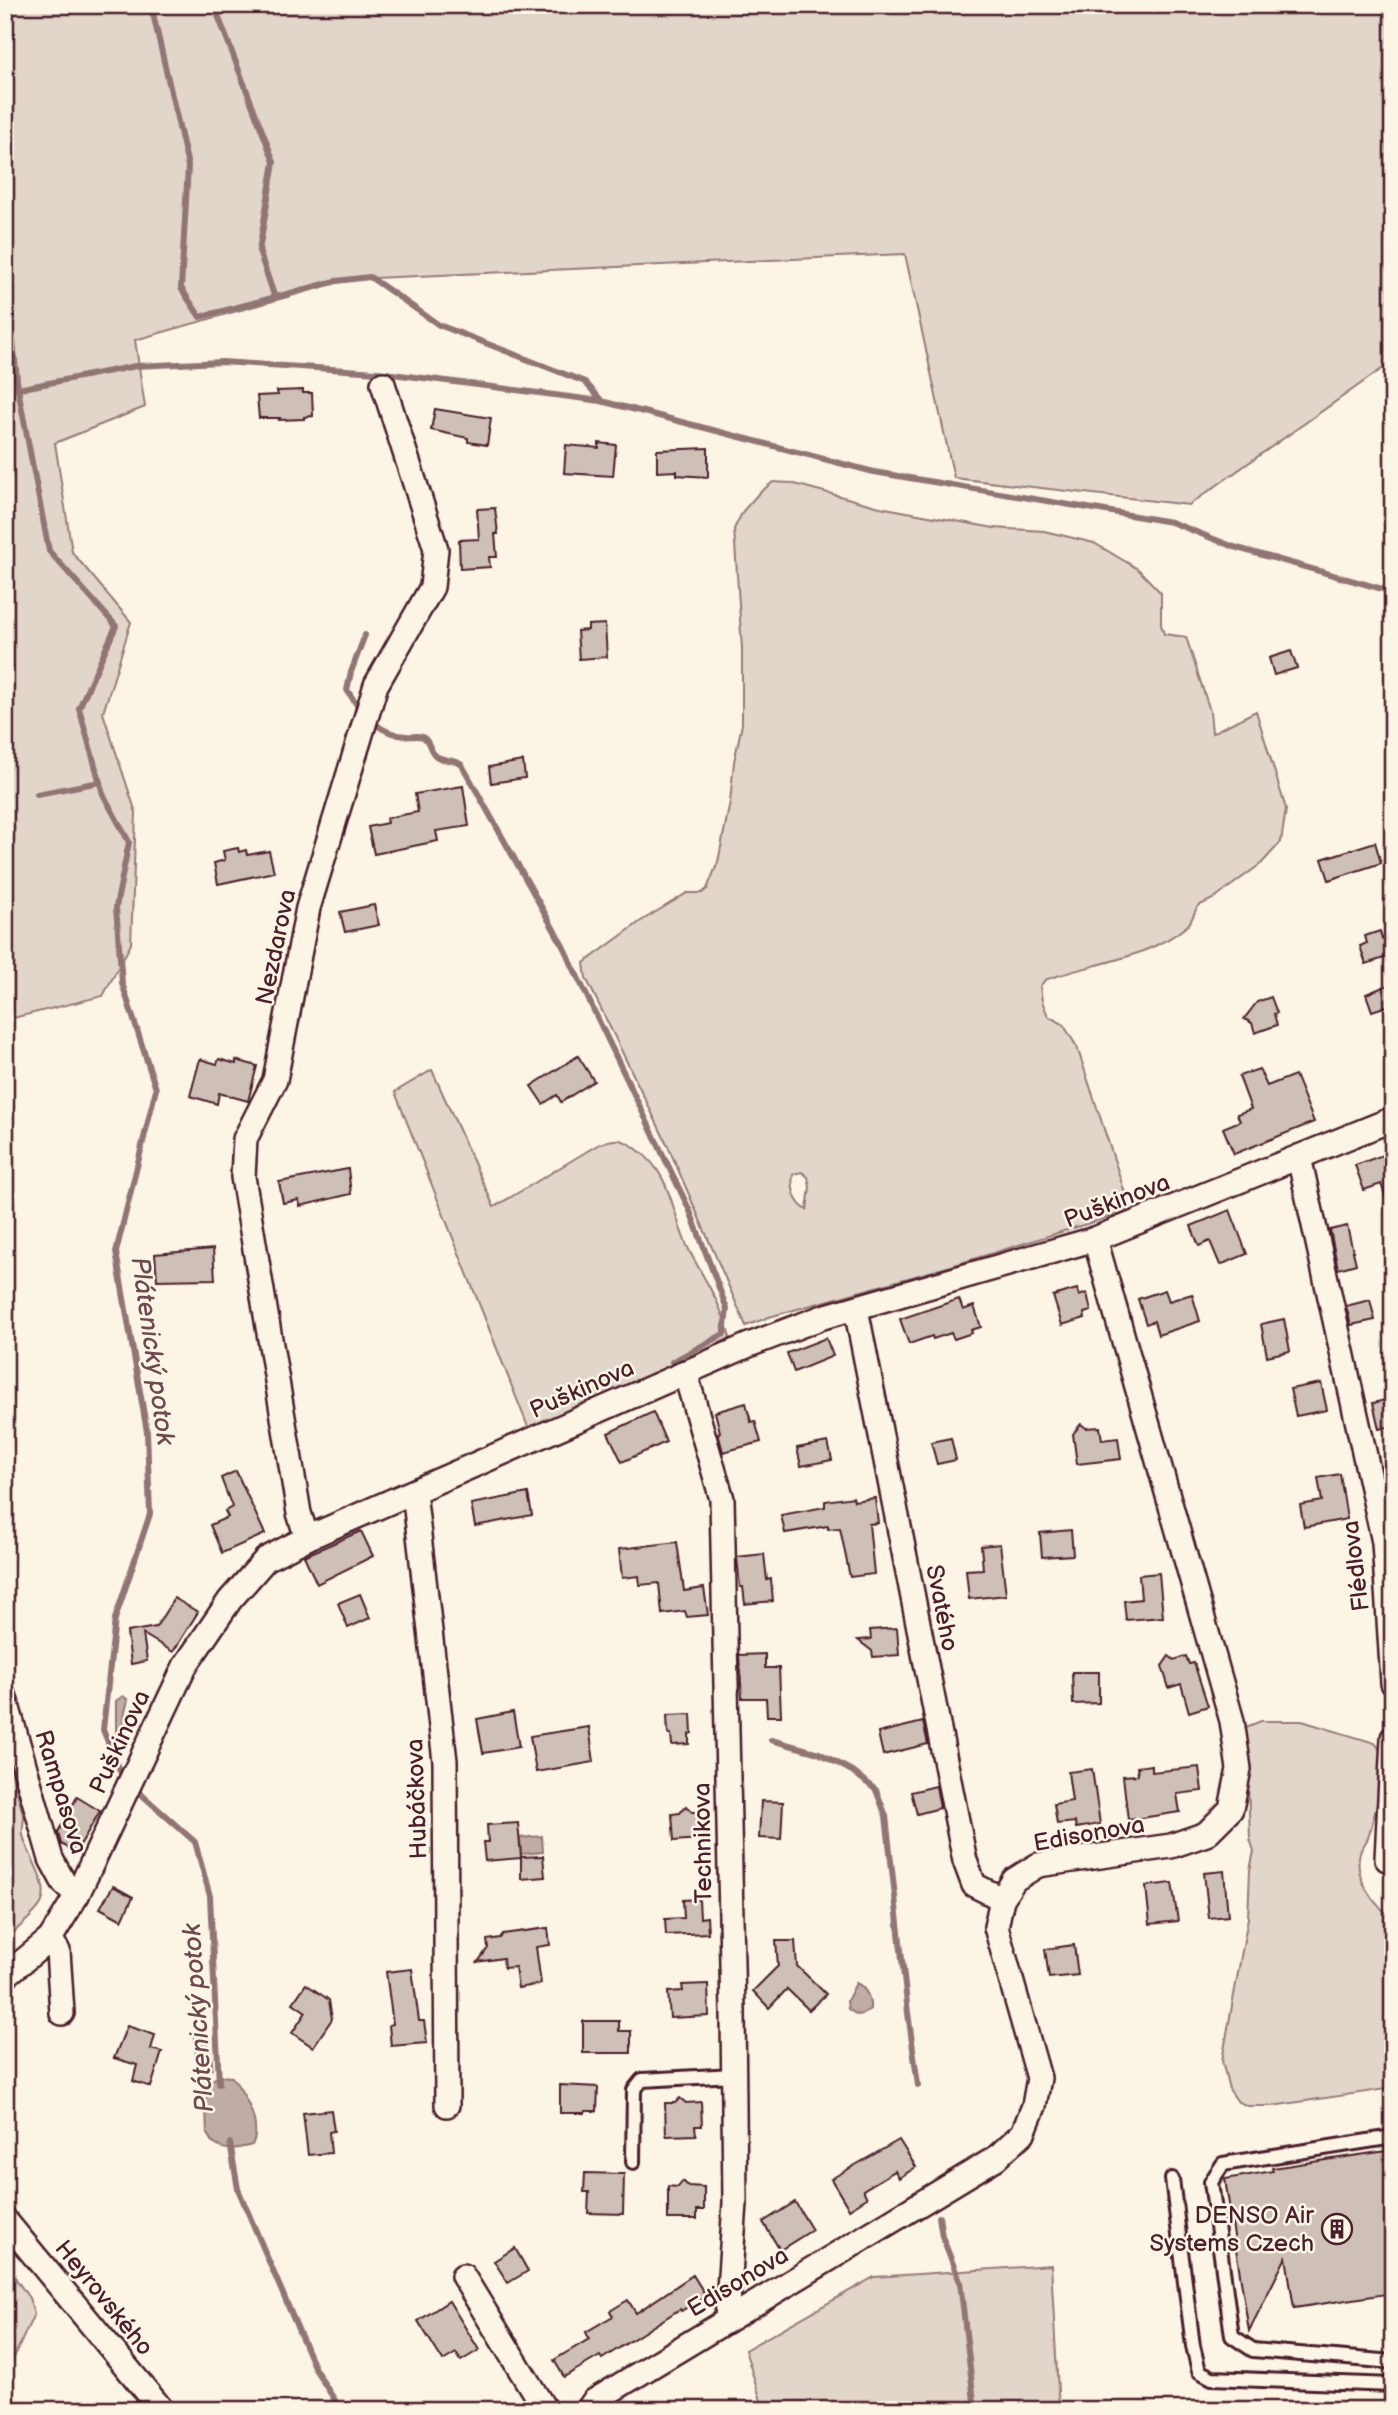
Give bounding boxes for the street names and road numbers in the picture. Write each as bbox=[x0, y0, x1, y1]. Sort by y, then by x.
street label: Nezdarova bbox=[250, 887, 302, 1007]
street label: Puškinova bbox=[1060, 1168, 1174, 1234]
street label: Puškinova bbox=[525, 1353, 639, 1425]
street label: Flédlova bbox=[1336, 1519, 1376, 1613]
street label: Svatého bbox=[919, 1562, 965, 1654]
street label: Puškinova bbox=[83, 1686, 157, 1798]
street label: Rampasova bbox=[28, 1726, 94, 1858]
street label: Hubáčkova bbox=[400, 1738, 434, 1860]
street label: Technikova bbox=[687, 1782, 719, 1904]
street label: Edisonova bbox=[1031, 1810, 1147, 1858]
street label: Heyrovského bbox=[49, 2234, 159, 2362]
street label: Edisonova bbox=[682, 2241, 794, 2323]

